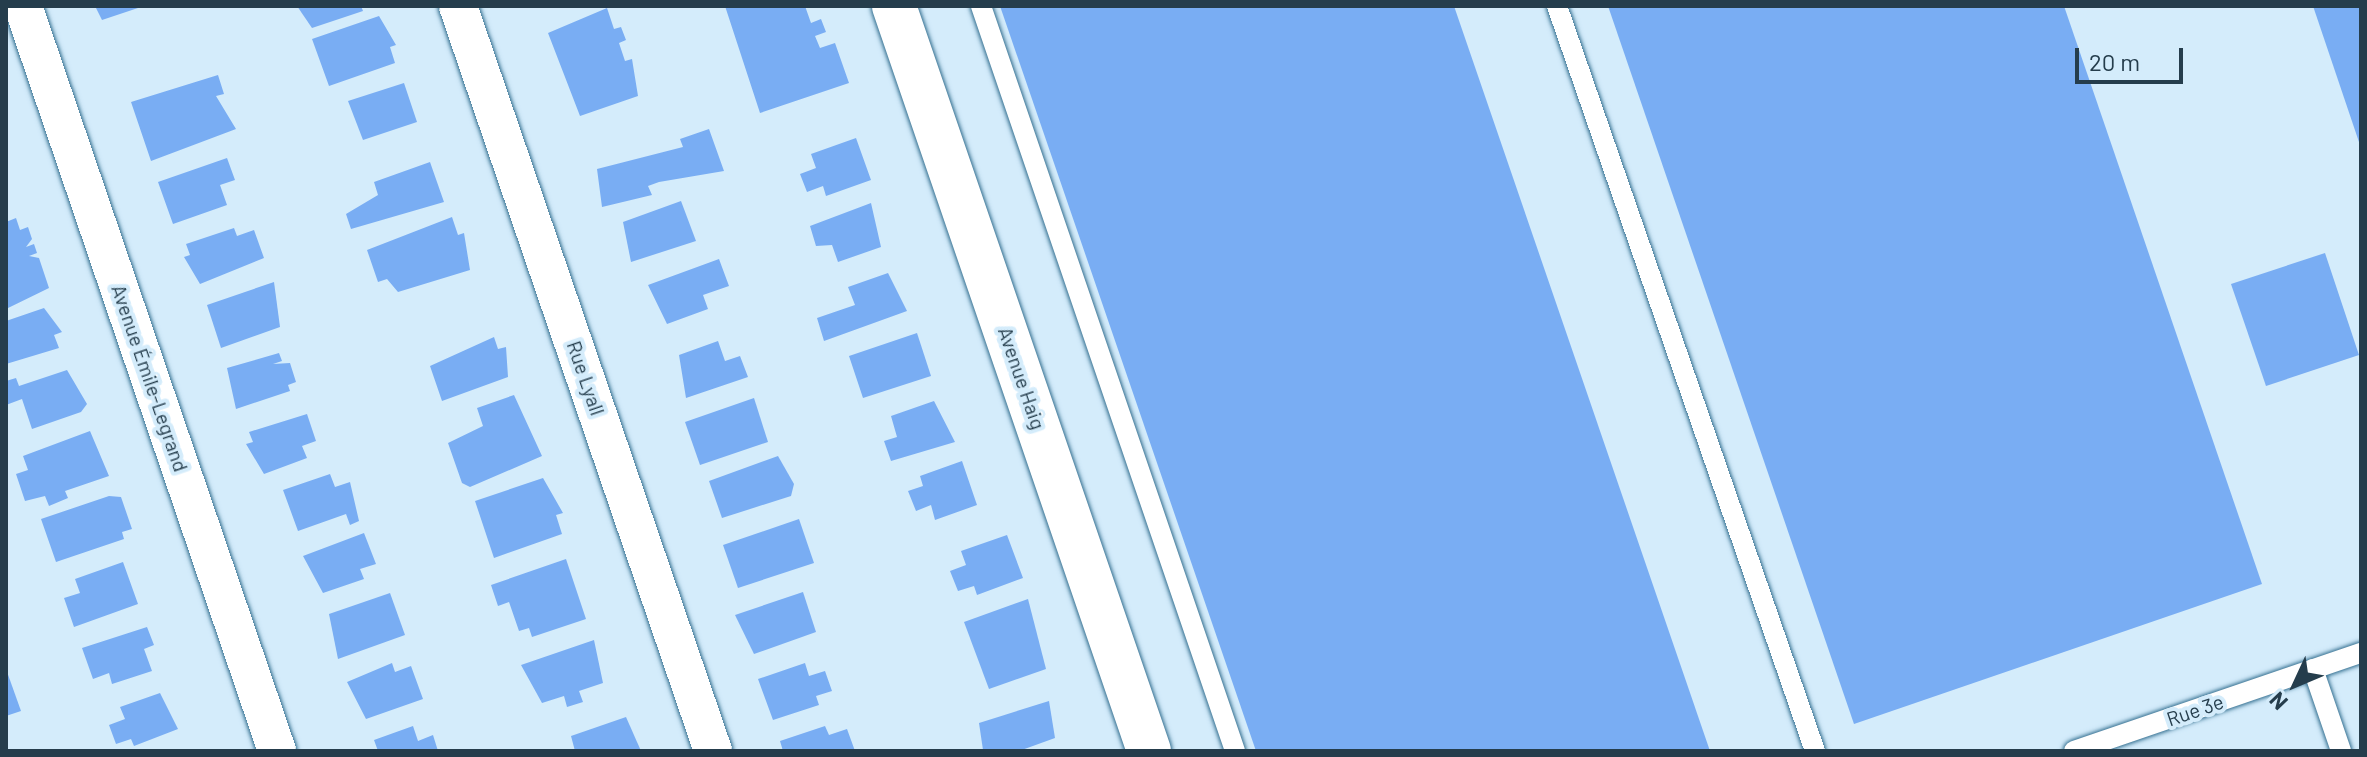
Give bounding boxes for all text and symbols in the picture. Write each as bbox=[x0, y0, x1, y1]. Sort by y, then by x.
scale bar bbox=[2079, 32, 2187, 82]
text: 20 m bbox=[2089, 47, 2140, 76]
street label: Avenue Émile-Legrand bbox=[107, 281, 193, 475]
street label: Avenue Haig bbox=[993, 324, 1051, 432]
street label: Rue Lyall bbox=[562, 338, 610, 418]
north arrow bbox=[2255, 645, 2335, 725]
text: N bbox=[2263, 687, 2292, 716]
street label: Rue 3e bbox=[2163, 689, 2227, 731]

